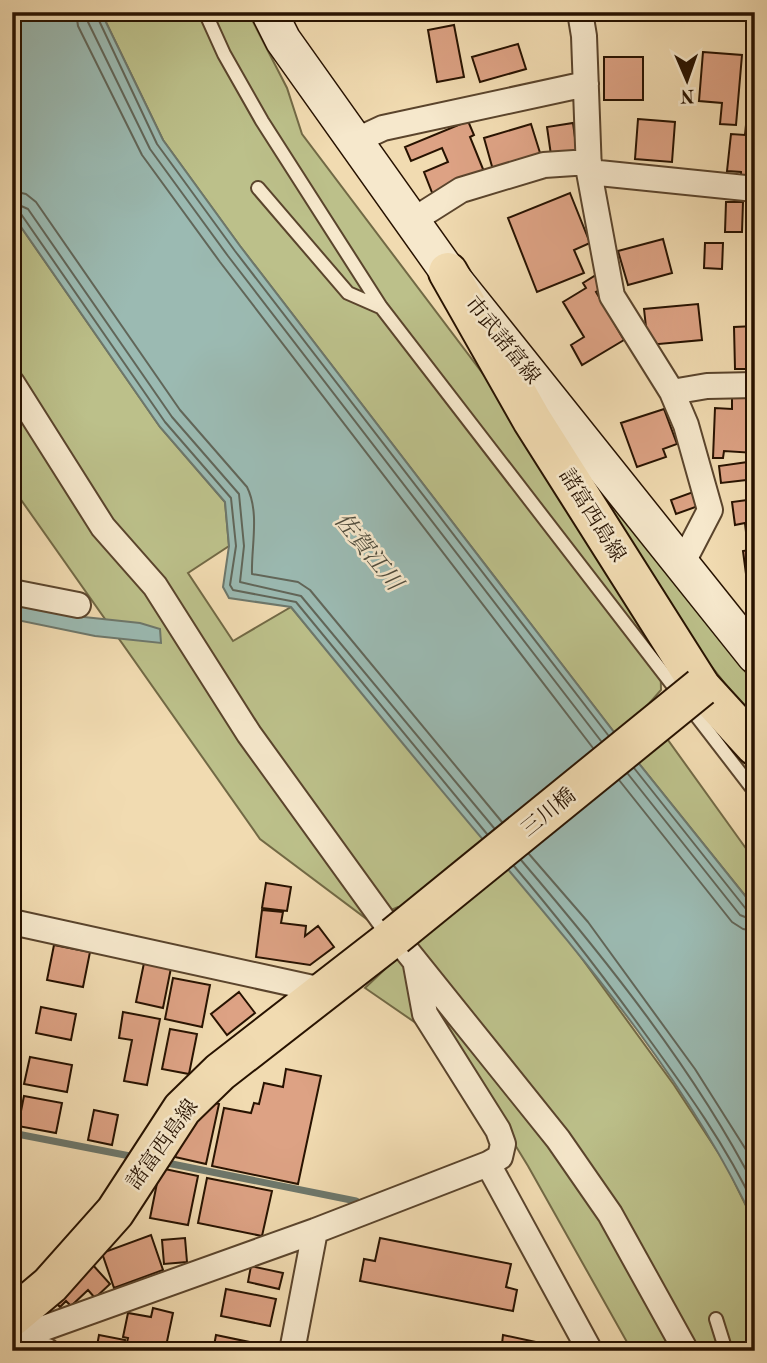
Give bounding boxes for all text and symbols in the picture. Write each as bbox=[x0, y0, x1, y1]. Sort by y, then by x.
north arrow bbox=[652, 46, 722, 116]
text: N bbox=[679, 85, 695, 104]
street label: 市武諸富線 bbox=[461, 292, 545, 388]
street label: 諸富西島線 bbox=[555, 465, 630, 566]
water label: 佐賀江川 bbox=[330, 508, 409, 597]
street label: 三川橋 bbox=[517, 784, 580, 841]
street label: 諸富西島線 bbox=[122, 1095, 203, 1194]

